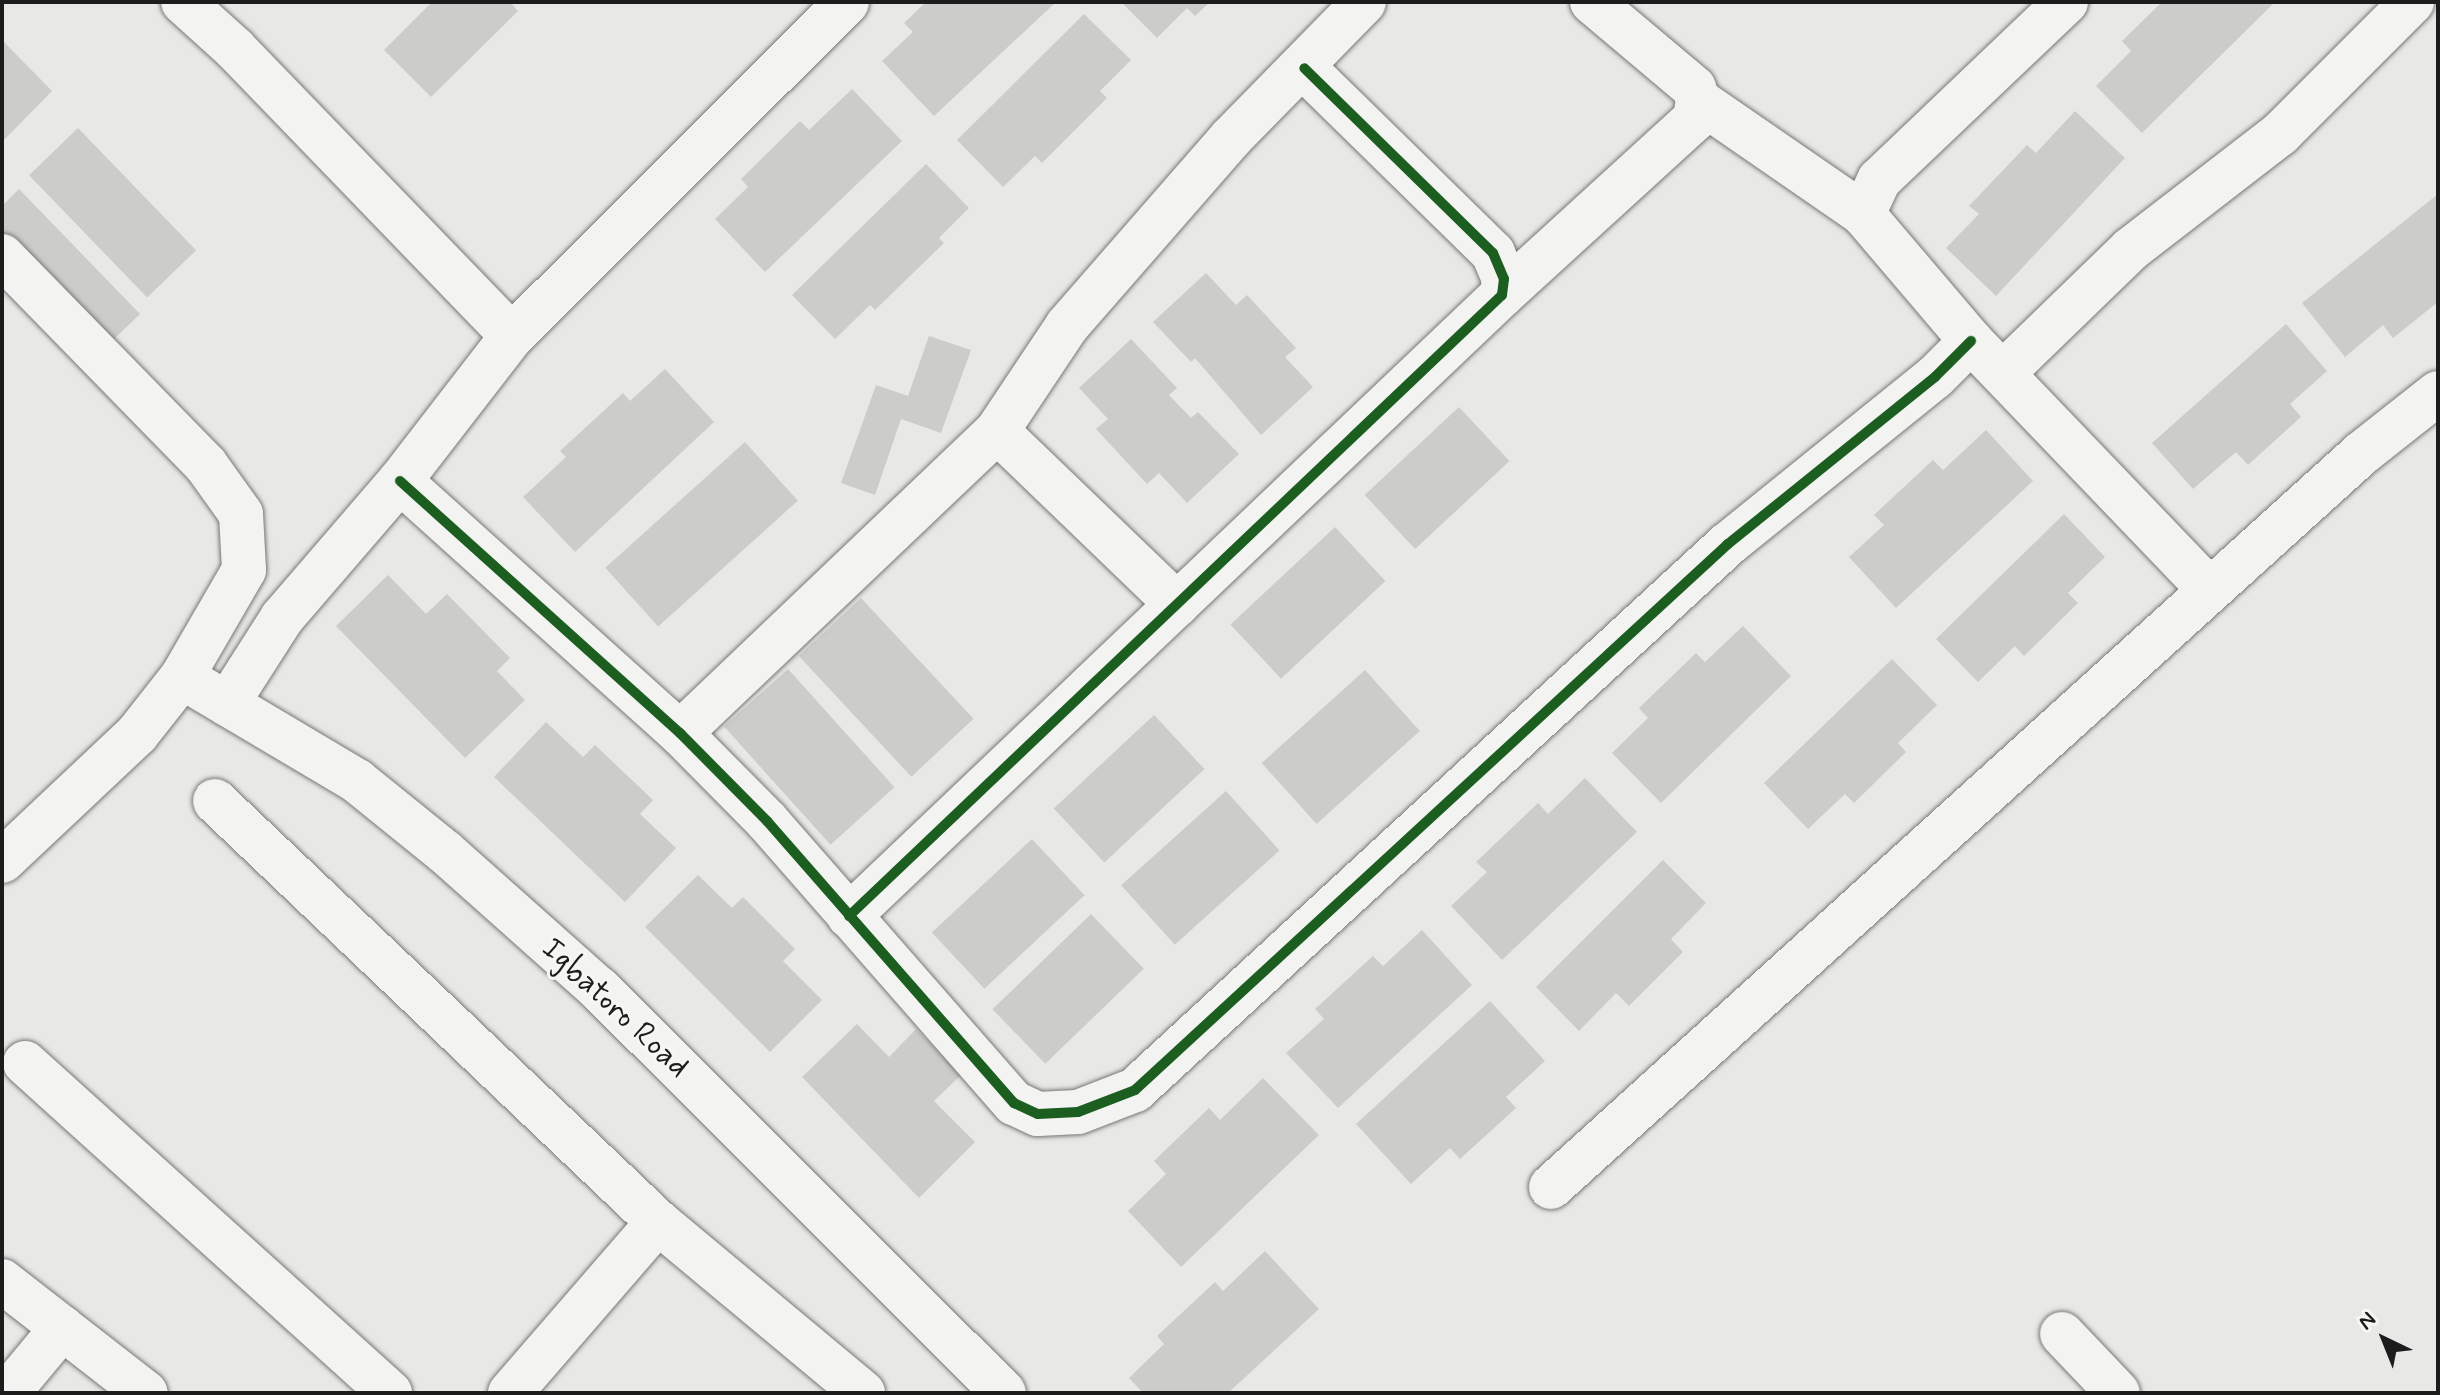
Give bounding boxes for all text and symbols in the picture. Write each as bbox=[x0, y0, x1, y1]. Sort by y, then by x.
street label: Igbatoro Road bbox=[533, 930, 697, 1086]
north arrow bbox=[2344, 1299, 2424, 1379]
text: N bbox=[2353, 1306, 2383, 1337]

